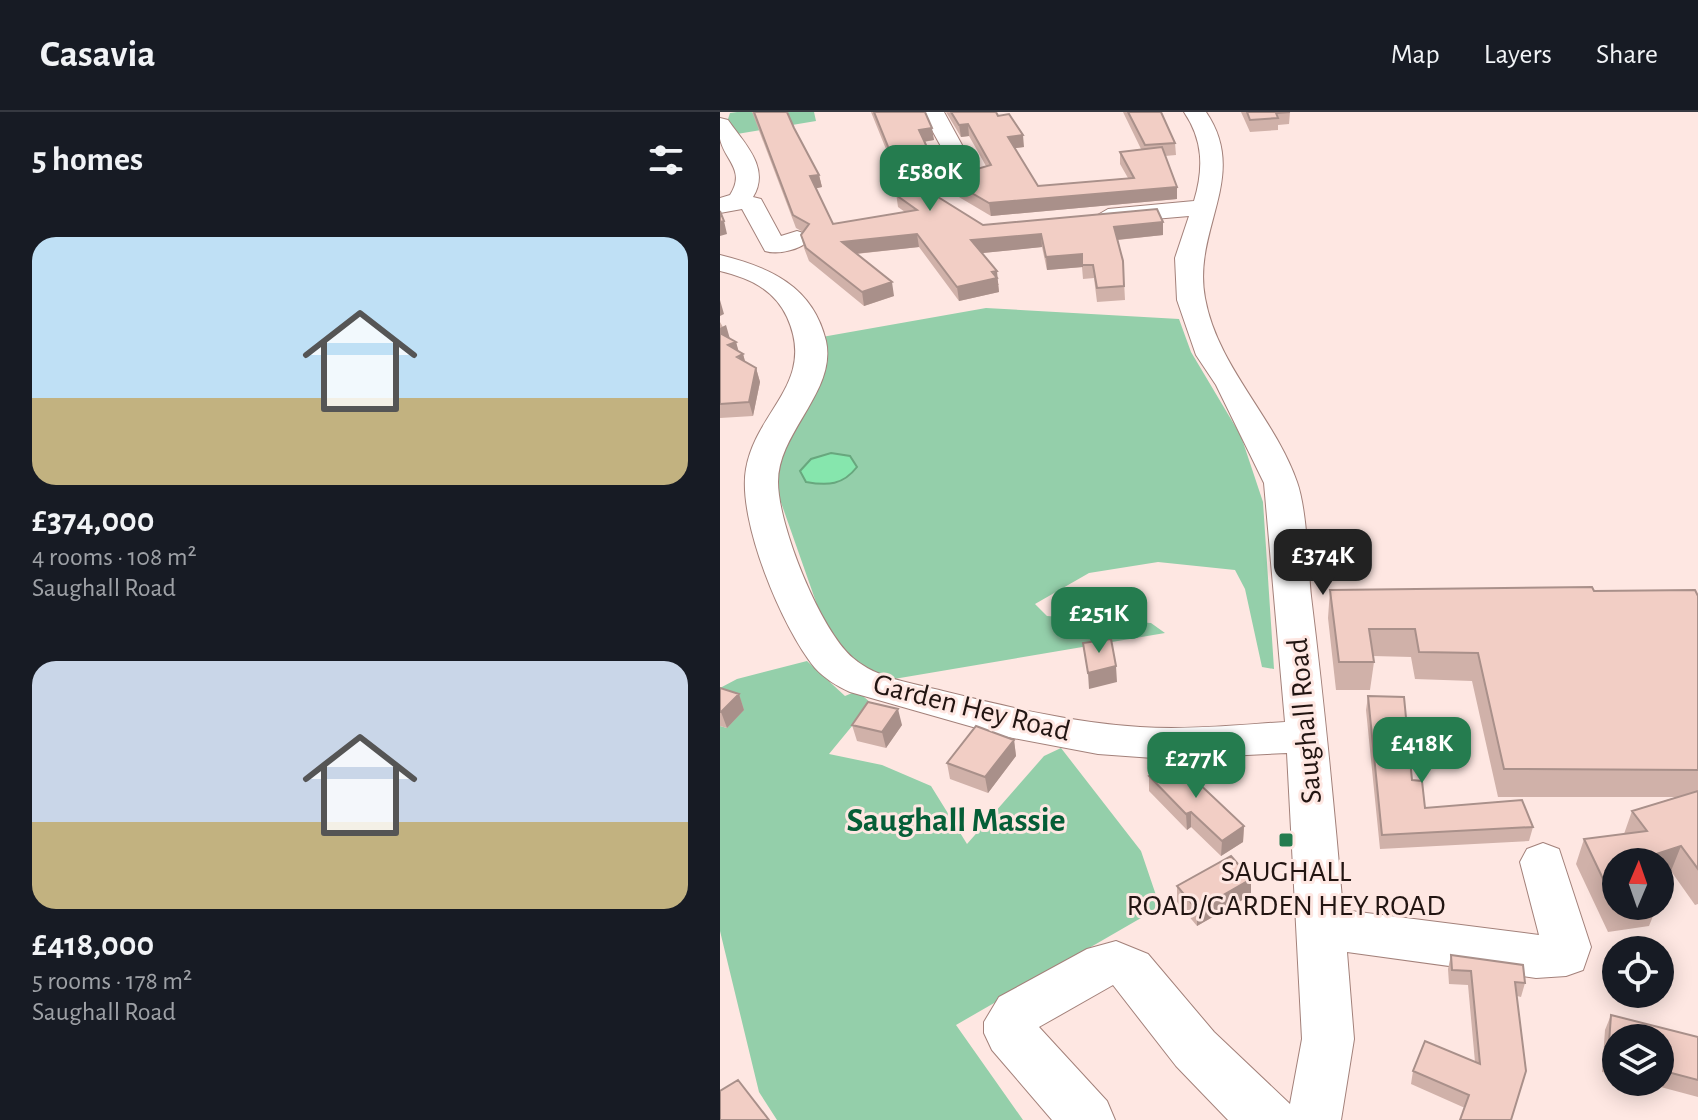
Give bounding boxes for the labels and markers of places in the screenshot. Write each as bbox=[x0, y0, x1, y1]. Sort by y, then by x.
pin: £580K bbox=[874, 145, 986, 213]
pin: £374K bbox=[1267, 529, 1379, 597]
pin: £251K bbox=[1043, 587, 1155, 655]
pin: £418K bbox=[1366, 717, 1478, 785]
pin: £277K bbox=[1140, 732, 1252, 800]
marker: SAUGHALL ROAD/GARDEN HEY ROAD bbox=[1277, 831, 1295, 849]
place label: SAUGHALL ROAD/GARDEN HEY ROAD bbox=[1126, 857, 1446, 921]

